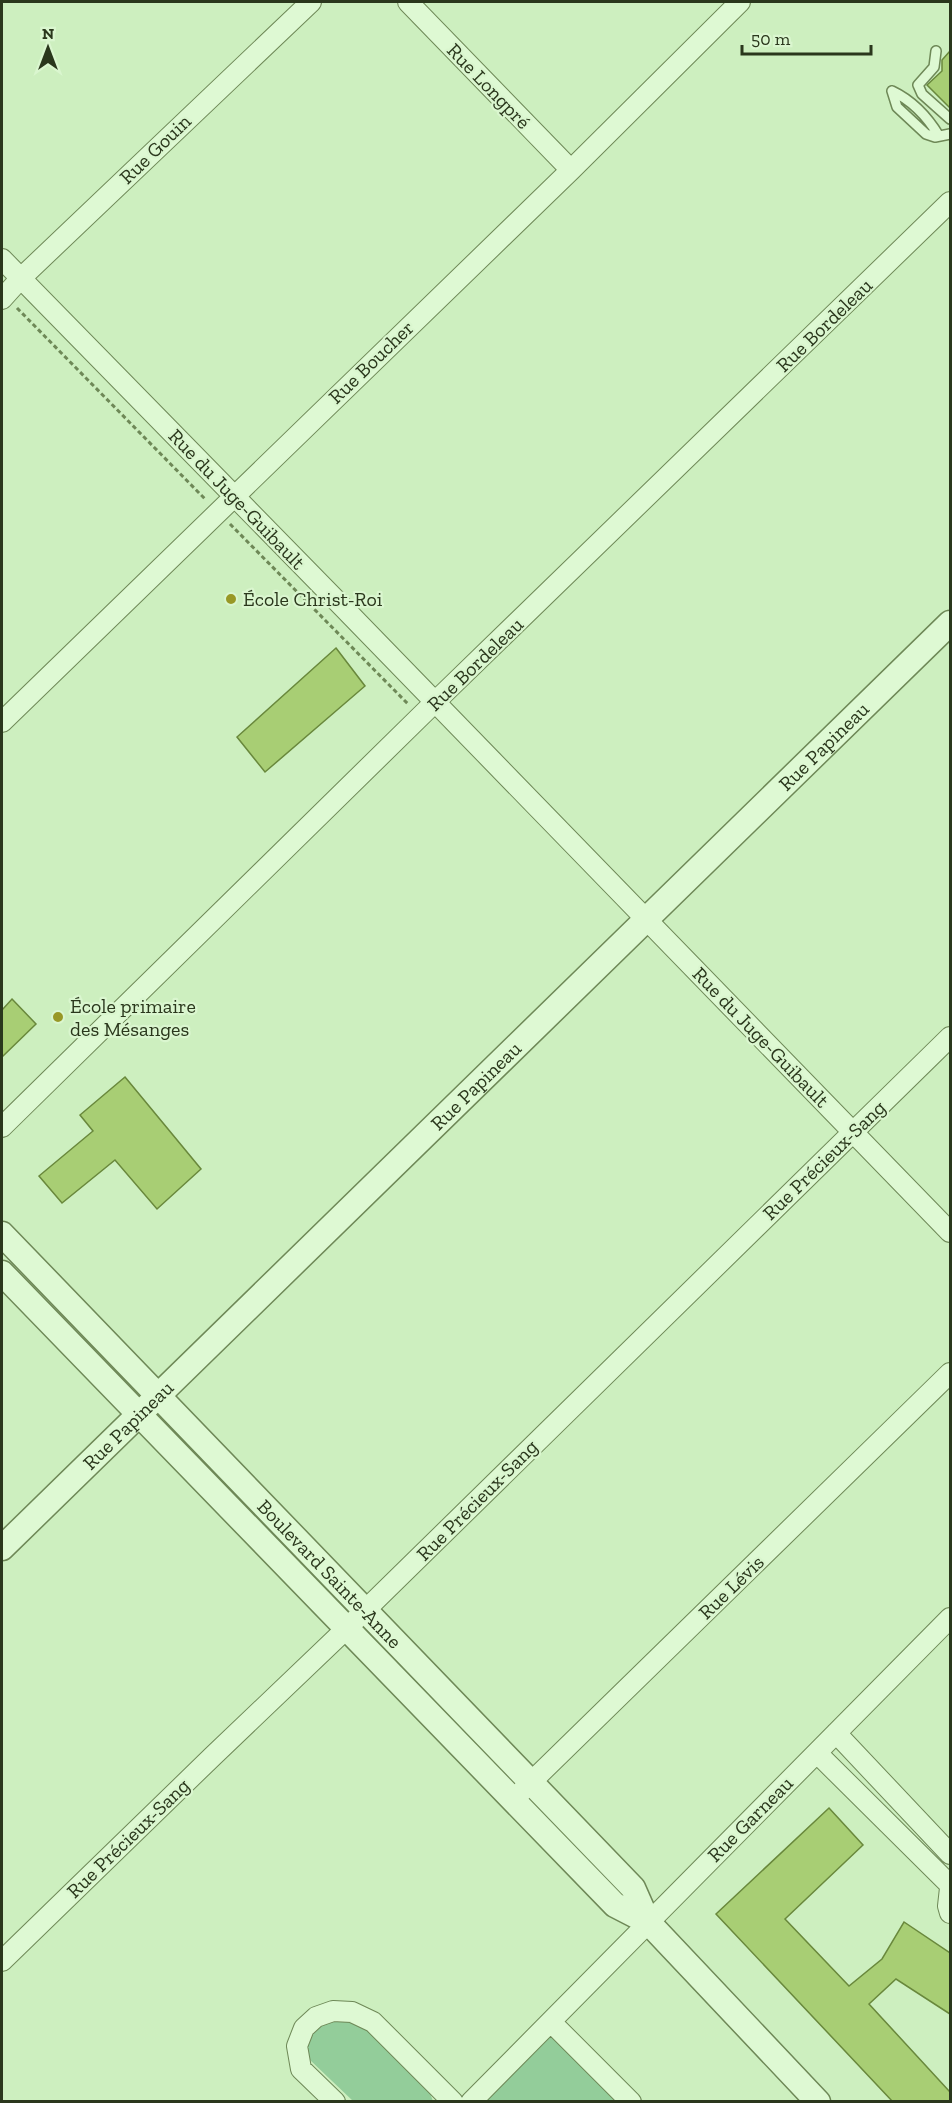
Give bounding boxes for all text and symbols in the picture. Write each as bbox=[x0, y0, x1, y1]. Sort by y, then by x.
north arrow bbox=[18, 18, 78, 78]
scale bar bbox=[742, 18, 871, 56]
text: N bbox=[42, 24, 54, 43]
text: 50 m bbox=[751, 28, 791, 50]
street label: Rue Longpré bbox=[442, 38, 536, 134]
street label: Rue Gouin bbox=[114, 109, 196, 189]
street label: Rue Bordeleau bbox=[771, 273, 877, 377]
street label: Rue Boucher bbox=[323, 315, 419, 409]
street label: Rue du Juge-Guibault bbox=[164, 424, 311, 575]
place label: École Christ-Roi bbox=[243, 587, 383, 611]
marker: École Christ-Roi bbox=[224, 592, 238, 606]
street label: Rue Bordeleau bbox=[422, 612, 528, 716]
street label: Rue Papineau bbox=[773, 697, 874, 796]
street label: Rue du Juge-Guibault bbox=[688, 962, 835, 1113]
place label: École primaire des Mésanges bbox=[70, 994, 196, 1041]
marker: École primaire des Mésanges bbox=[51, 1010, 65, 1024]
street label: Rue Papineau bbox=[426, 1036, 526, 1135]
street label: Rue Précieux-Sang bbox=[758, 1095, 890, 1225]
street label: Rue Papineau bbox=[78, 1376, 178, 1475]
street label: Rue Précieux-Sang bbox=[411, 1434, 543, 1566]
street label: Boulevard Sainte-Anne bbox=[252, 1494, 407, 1653]
street label: Rue Lévis bbox=[693, 1550, 769, 1624]
street label: Rue Garneau bbox=[702, 1771, 798, 1867]
street label: Rue Précieux-Sang bbox=[62, 1773, 194, 1903]

